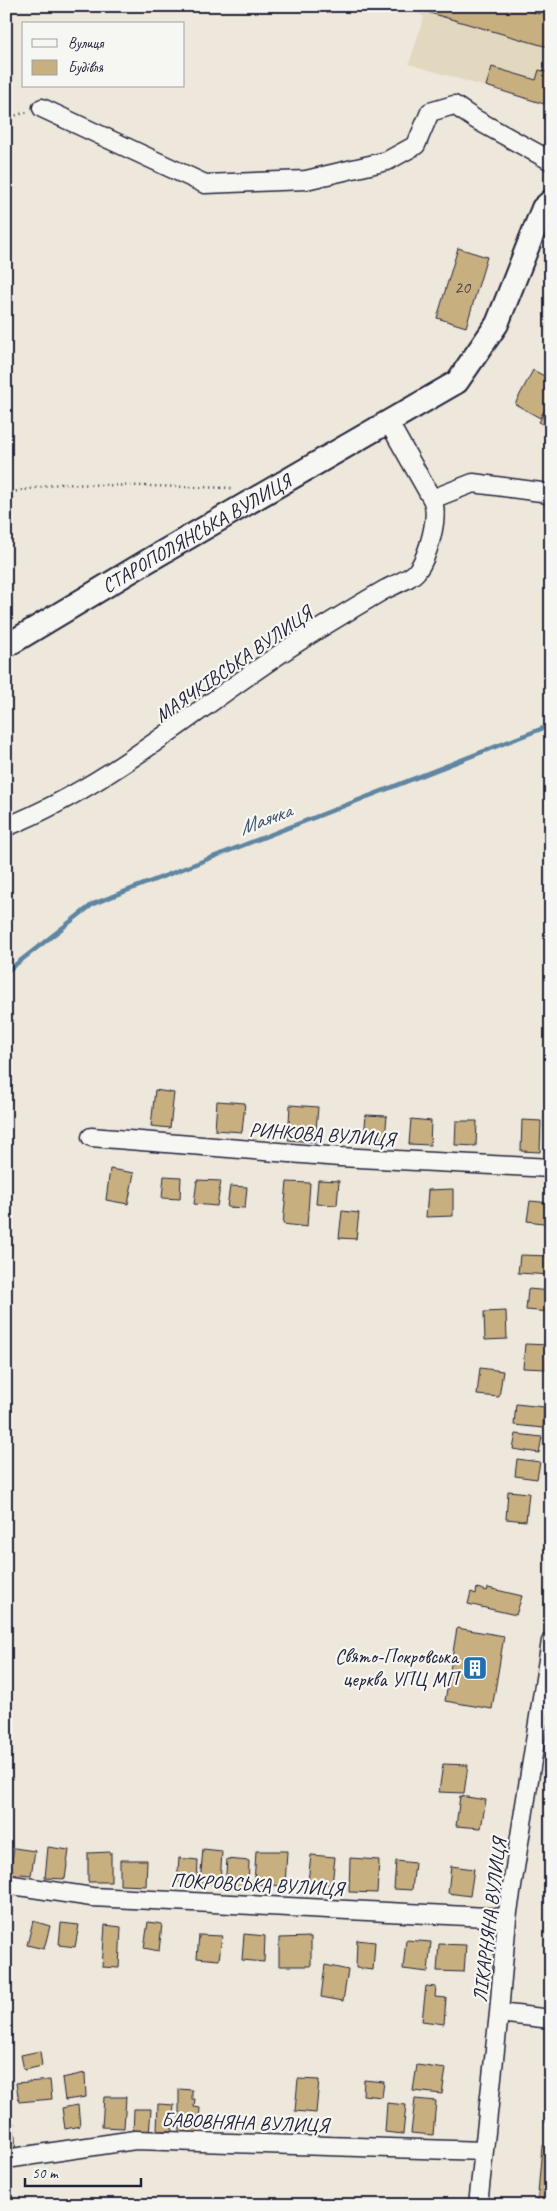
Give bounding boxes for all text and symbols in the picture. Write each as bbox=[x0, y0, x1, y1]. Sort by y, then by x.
legend bbox=[22, 22, 185, 88]
text: Вулиця bbox=[68, 34, 105, 53]
text: Будівля bbox=[68, 58, 103, 77]
house number: 20 bbox=[454, 276, 472, 298]
street label: СТАРОПОЛЯНСЬКА ВУЛИЦЯ bbox=[97, 467, 298, 599]
street label: МАЯЧКІВСЬКА ВУЛИЦЯ bbox=[150, 599, 319, 728]
water label: Маячка bbox=[235, 796, 297, 841]
street label: РИНКОВА ВУЛИЦЯ bbox=[248, 1117, 399, 1152]
place label: Свято-Покровська церква УПЦ МП bbox=[335, 1644, 462, 1692]
building icon: Свято-Покровська церква УПЦ МП bbox=[462, 1655, 488, 1681]
street label: ЛІКАРНЯНА ВУЛИЦЯ bbox=[467, 1833, 512, 2003]
street label: ПОКРОВСЬКА ВУЛИЦЯ bbox=[170, 1867, 347, 1902]
street label: БАВОВНЯНА ВУЛИЦЯ bbox=[161, 2107, 332, 2138]
scale bar bbox=[25, 2156, 141, 2188]
text: 50 m bbox=[32, 2164, 59, 2183]

